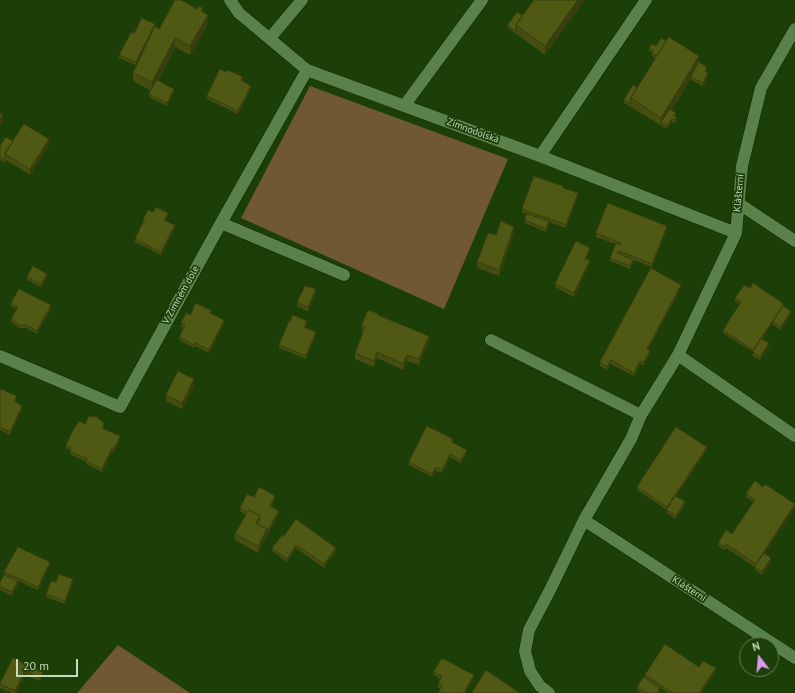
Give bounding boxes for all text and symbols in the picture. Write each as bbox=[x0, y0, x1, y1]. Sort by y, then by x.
street label: Zimnodolská bbox=[445, 116, 501, 146]
street label: Klášterní bbox=[731, 173, 747, 213]
street label: V Zimném dole bbox=[160, 264, 202, 326]
street label: Klášterní bbox=[670, 574, 708, 604]
north arrow bbox=[739, 637, 779, 677]
text: N bbox=[751, 639, 761, 654]
scale bar bbox=[18, 651, 80, 677]
text: 20 m bbox=[23, 658, 49, 673]

